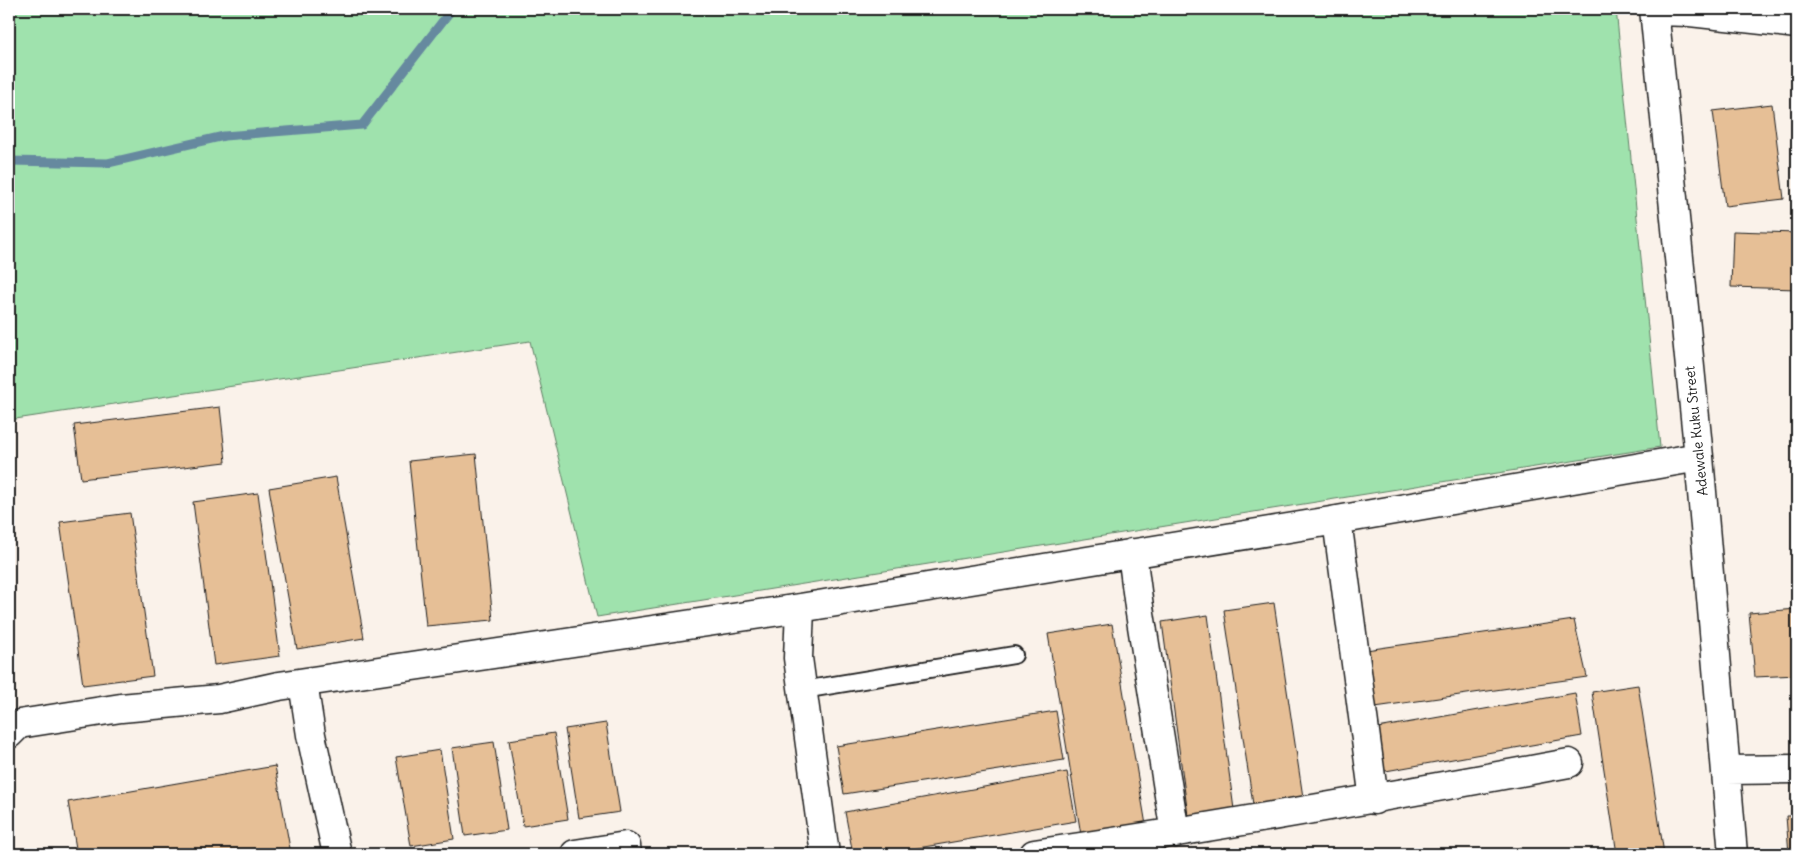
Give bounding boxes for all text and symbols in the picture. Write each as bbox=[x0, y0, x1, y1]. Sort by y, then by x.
street label: Adewale Kuku Street bbox=[1680, 365, 1712, 497]

